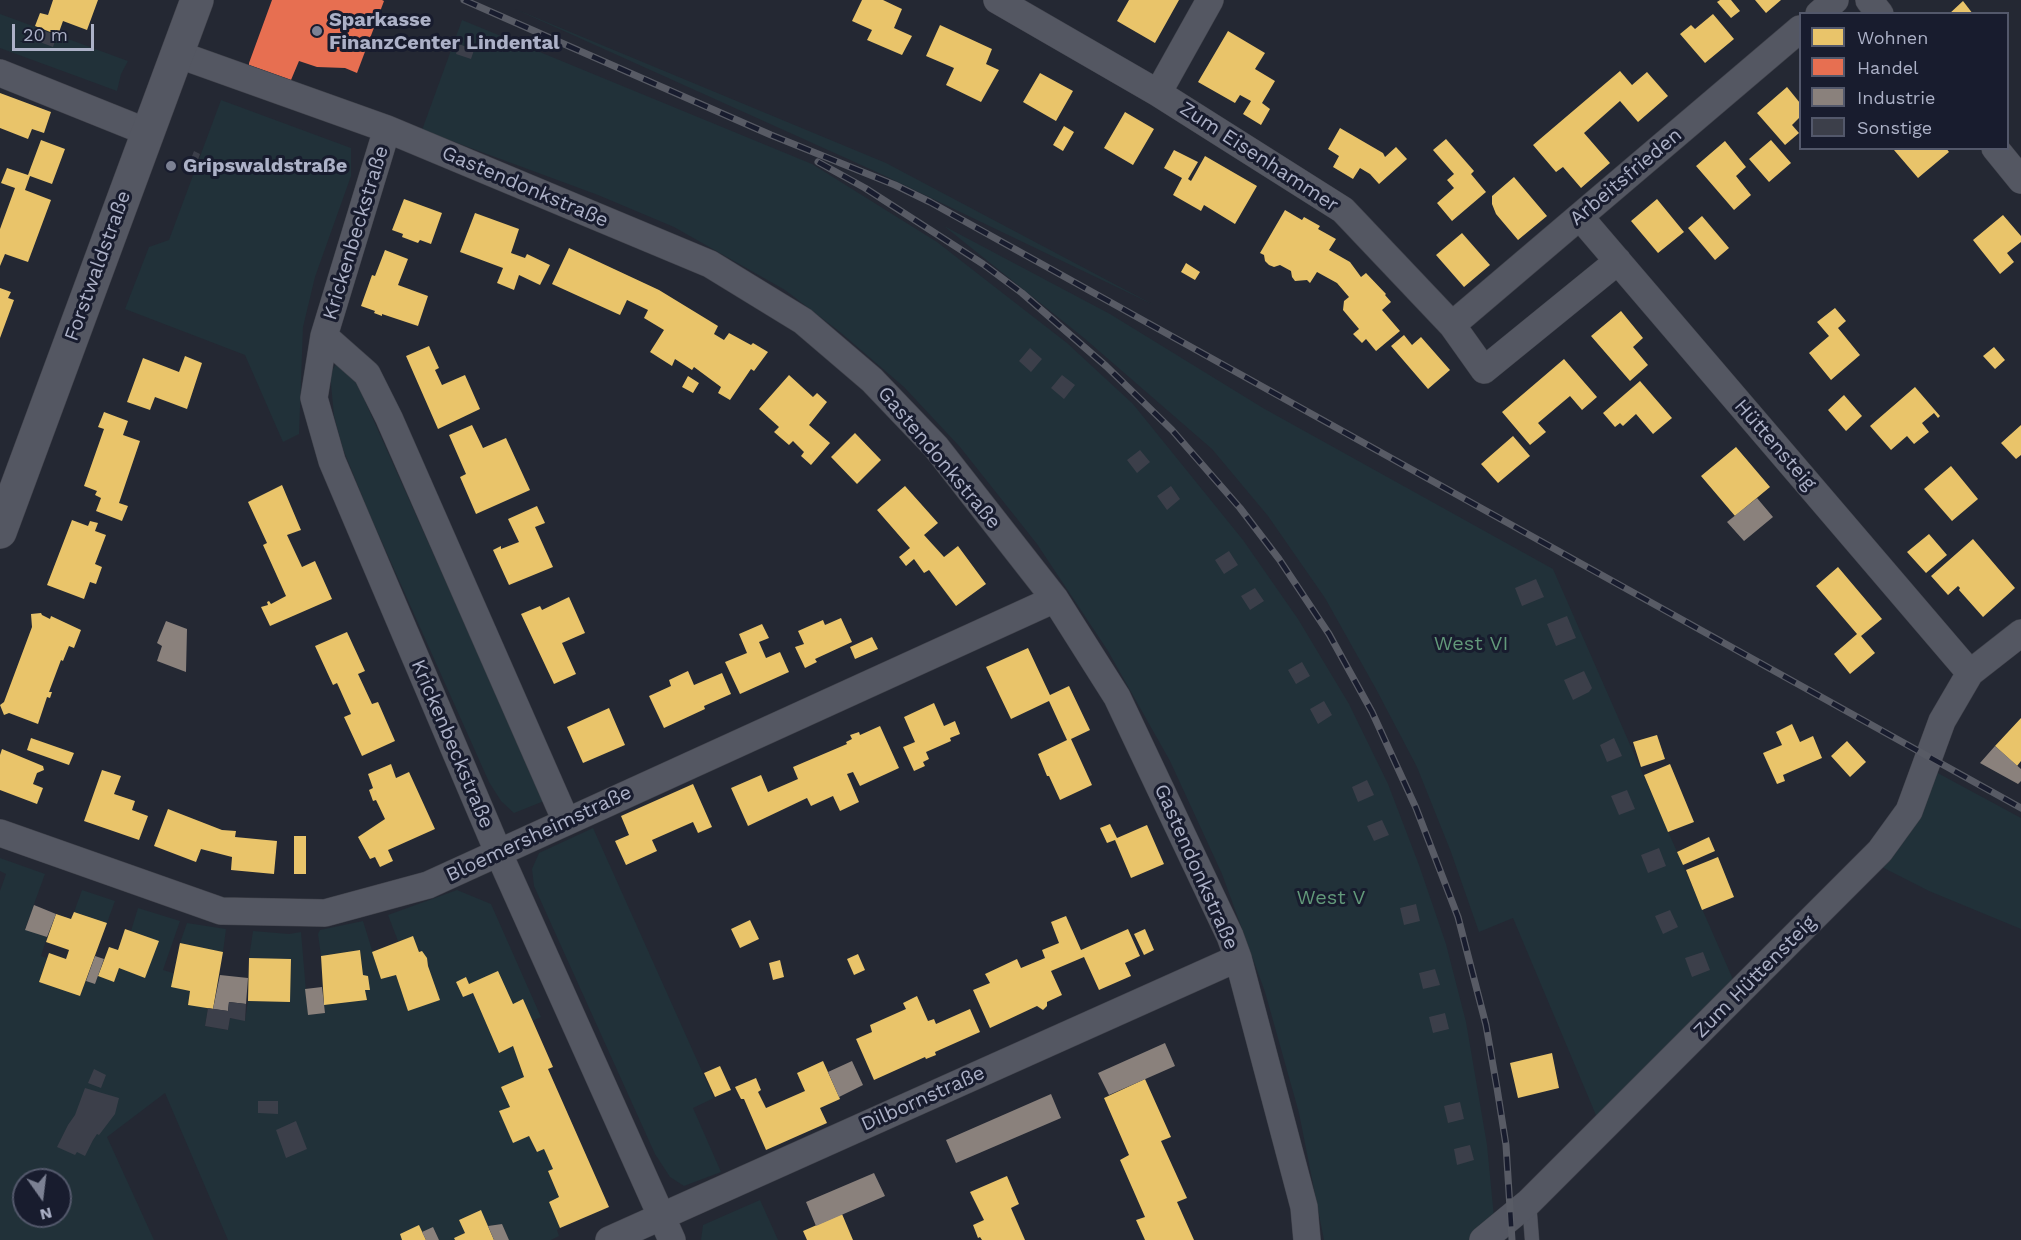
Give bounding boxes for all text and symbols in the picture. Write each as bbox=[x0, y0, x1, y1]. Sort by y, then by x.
place label: Sparkasse FinanzCenter Lindental bbox=[329, 8, 560, 55]
scale bar bbox=[15, 12, 98, 50]
legend bbox=[1799, 12, 2009, 150]
text: 20 m bbox=[23, 24, 68, 45]
marker: Sparkasse FinanzCenter Lindental bbox=[310, 24, 324, 38]
text: Wohnen bbox=[1857, 27, 1928, 48]
text: Handel bbox=[1857, 57, 1919, 78]
text: Industrie bbox=[1857, 87, 1935, 108]
street label: Zum Eisenhammer bbox=[1175, 97, 1343, 217]
text: Sonstige bbox=[1857, 117, 1932, 138]
street label: Arbeitsfrieden bbox=[1565, 123, 1687, 231]
street label: Gastendonkstraße bbox=[438, 141, 612, 233]
street label: Krickenbeckstraße bbox=[318, 143, 394, 323]
place label: Gripswaldstraße bbox=[183, 154, 347, 178]
marker: Gripswaldstraße bbox=[164, 159, 178, 173]
street label: Forstwaldstraße bbox=[60, 188, 136, 344]
street label: Gastendonkstraße bbox=[872, 382, 1006, 534]
street label: Hüttensteig bbox=[1729, 395, 1821, 495]
park label: West VI bbox=[1434, 632, 1508, 656]
street label: Krickenbeckstraße bbox=[406, 656, 498, 832]
street label: Bloemersheimstraße bbox=[442, 780, 636, 888]
street label: Gastendonkstraße bbox=[1149, 781, 1243, 953]
park label: West V bbox=[1297, 886, 1365, 910]
street label: Zum Hüttensteig bbox=[1689, 911, 1821, 1043]
street label: Dilbornstraße bbox=[857, 1061, 989, 1137]
north arrow bbox=[12, 1168, 72, 1228]
text: N bbox=[38, 1203, 54, 1225]

